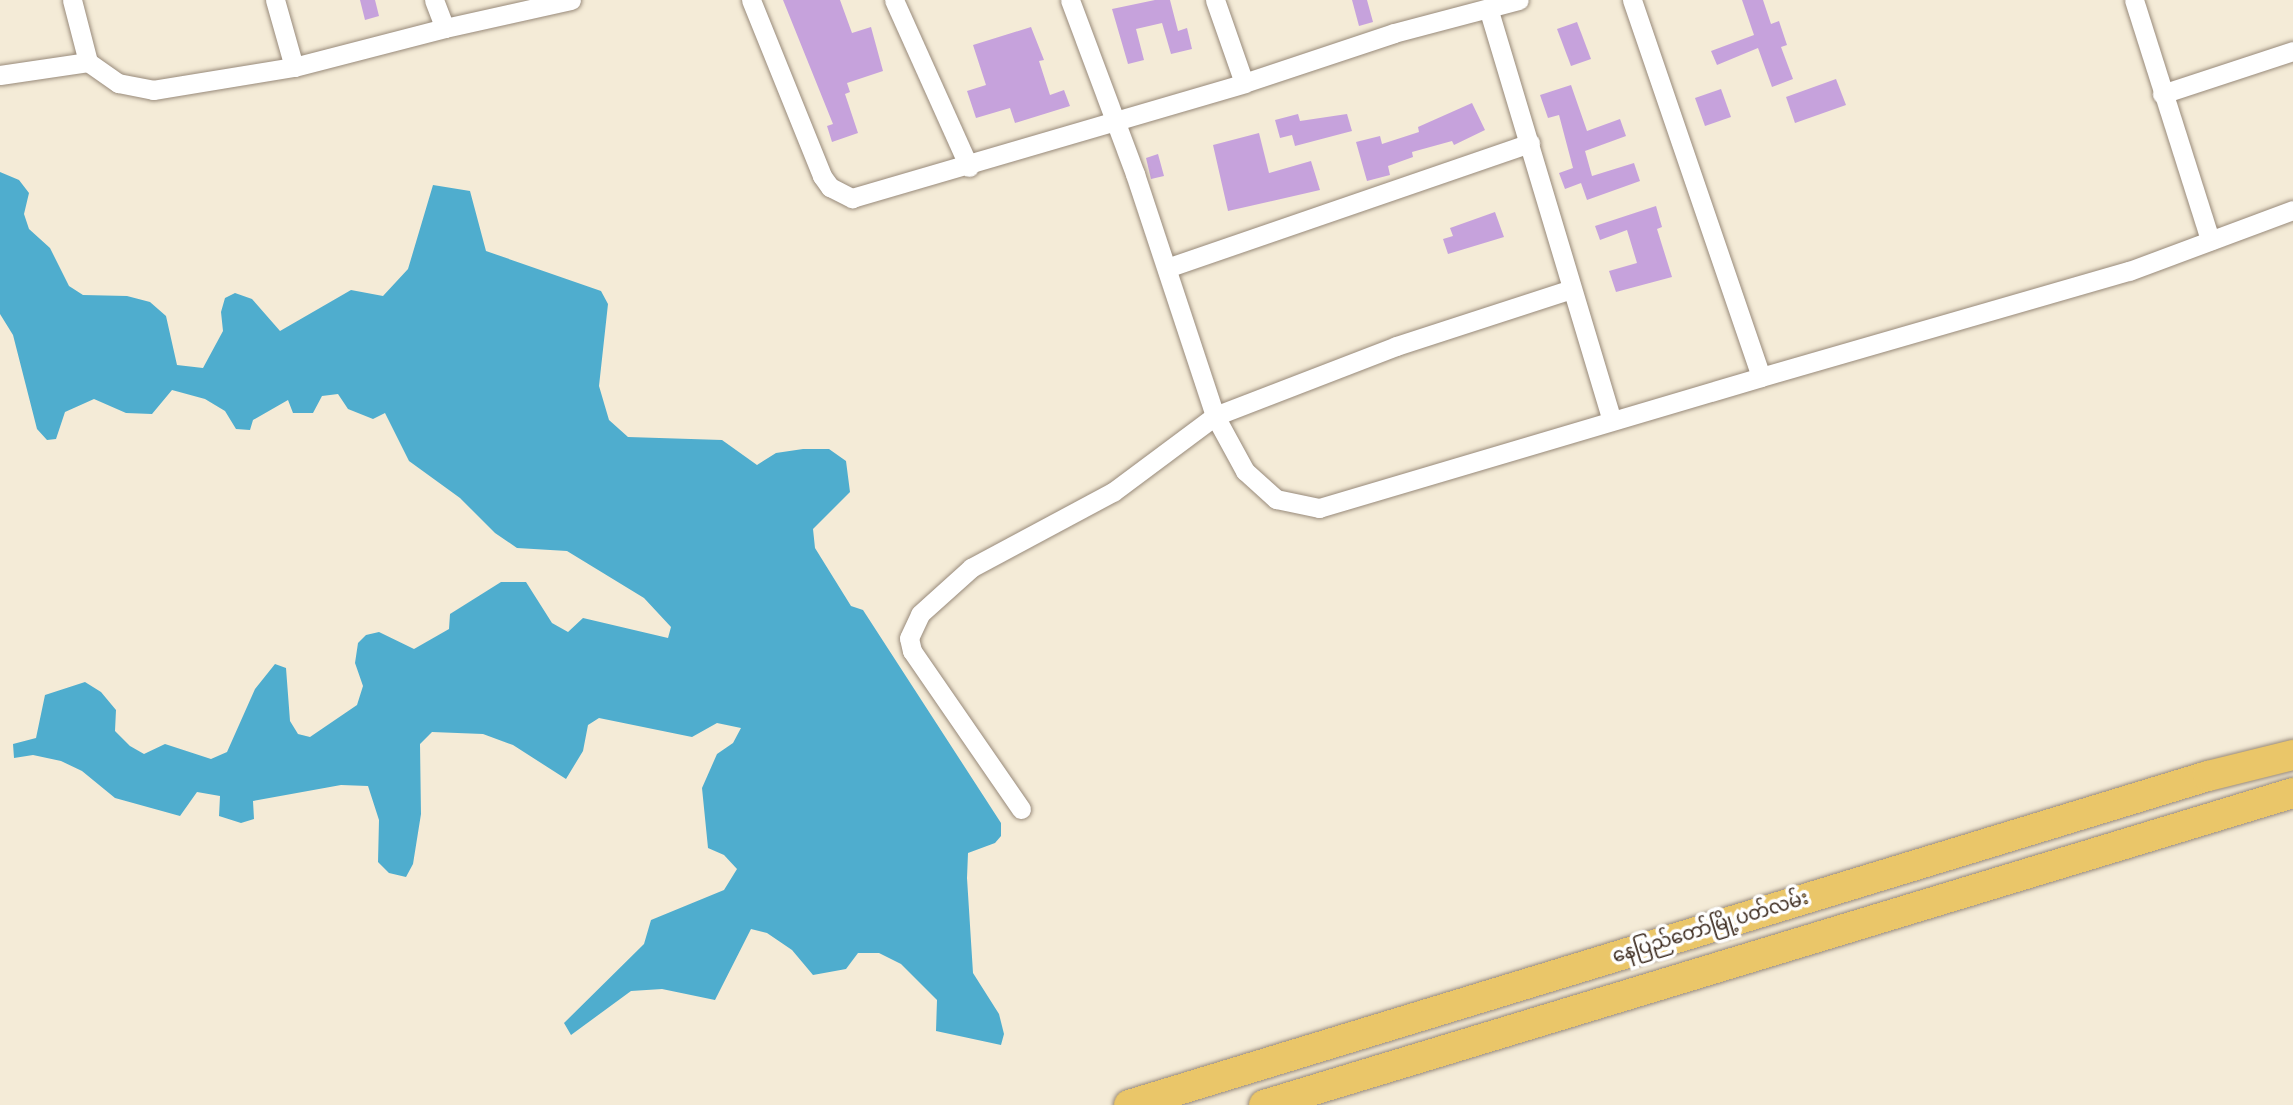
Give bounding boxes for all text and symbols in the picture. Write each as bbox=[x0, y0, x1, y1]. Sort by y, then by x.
street label: နေပြည်တော်မြို့ပတ်လမ်း bbox=[1610, 888, 1812, 970]

